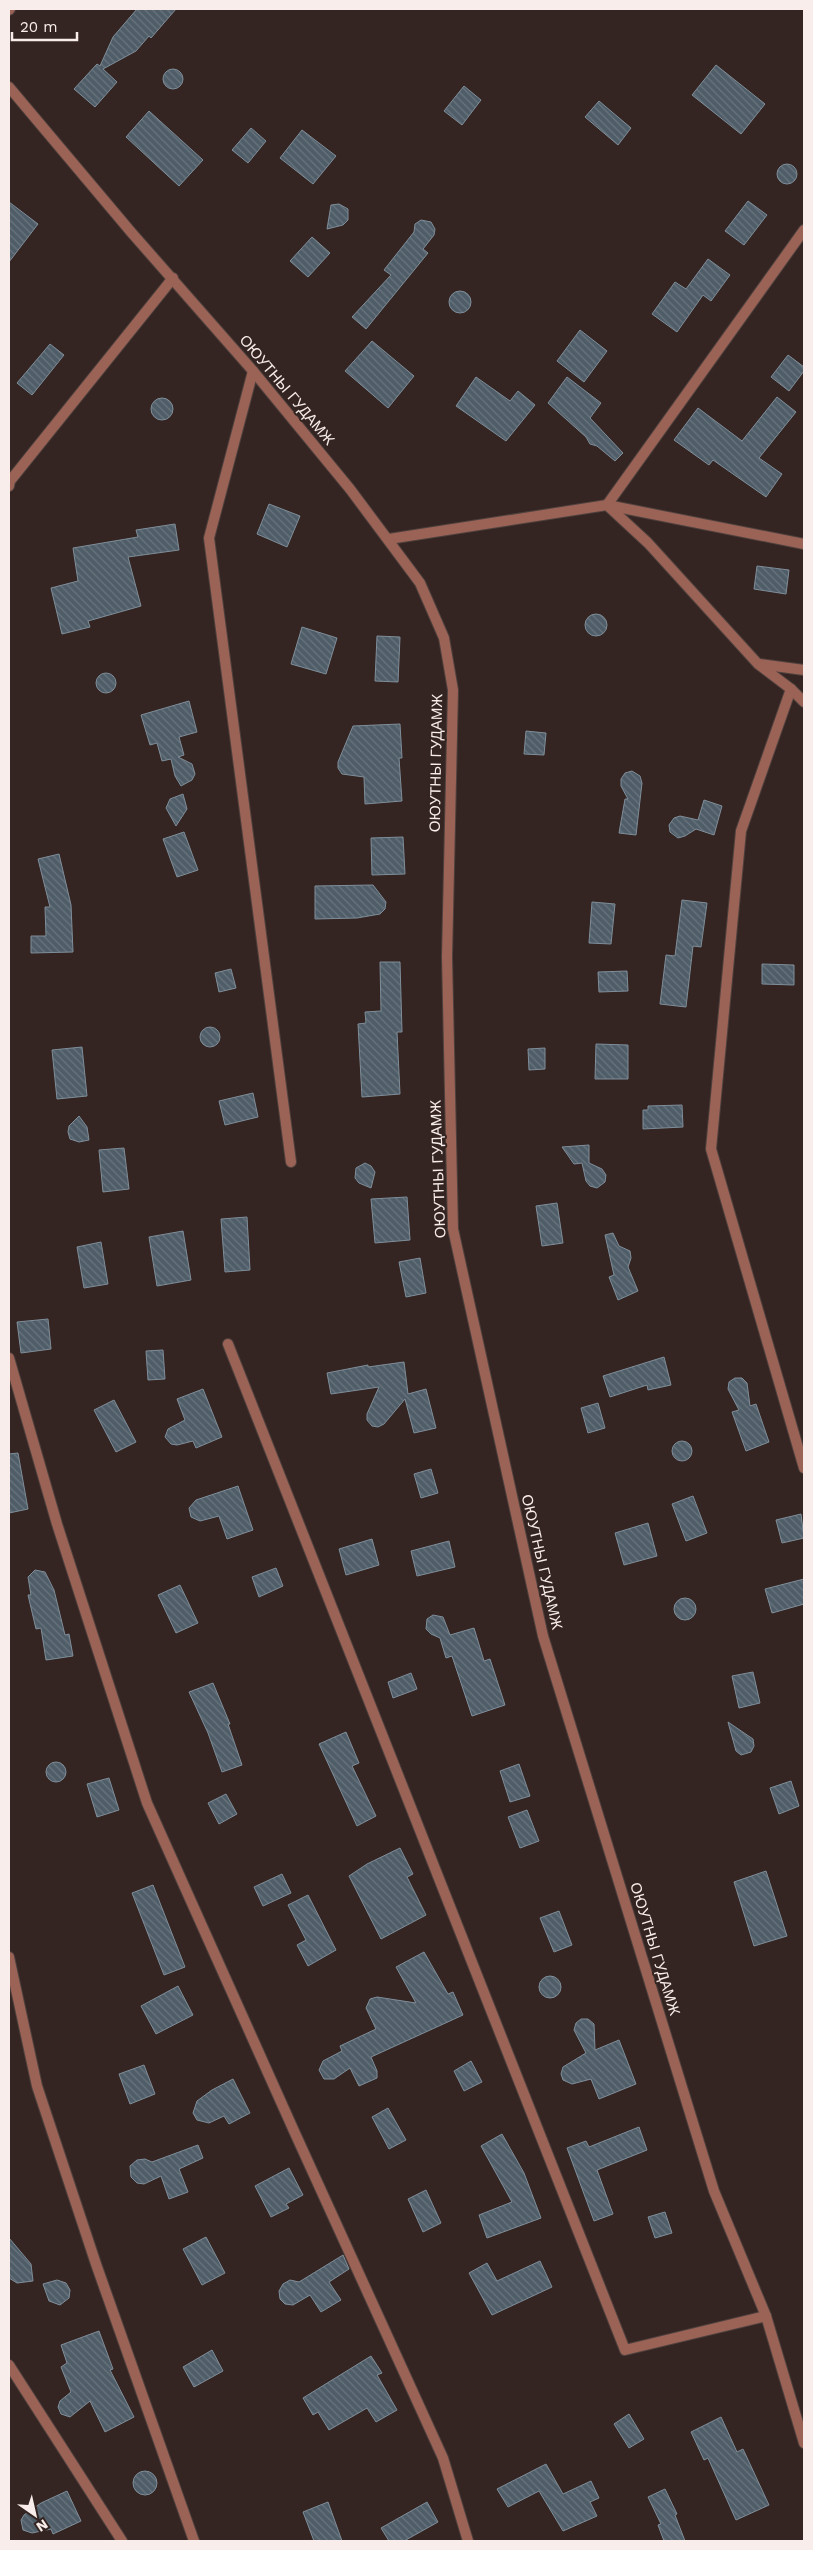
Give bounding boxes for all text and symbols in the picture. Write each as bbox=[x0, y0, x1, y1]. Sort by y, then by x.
scale bar bbox=[12, 10, 78, 42]
text: 20 m bbox=[20, 18, 58, 36]
street label: ОЮУТНЫ ГУДАМЖ bbox=[236, 331, 338, 449]
street label: ОЮУТНЫ ГУДАМЖ bbox=[426, 694, 446, 832]
street label: ОЮУТНЫ ГУДАМЖ bbox=[427, 1099, 449, 1238]
street label: ОЮУТНЫ ГУДАМЖ bbox=[518, 1493, 566, 1632]
street label: ОЮУТНЫ ГУДАМЖ bbox=[626, 1880, 684, 2018]
north arrow bbox=[10, 2490, 60, 2540]
text: N bbox=[33, 2516, 51, 2535]

